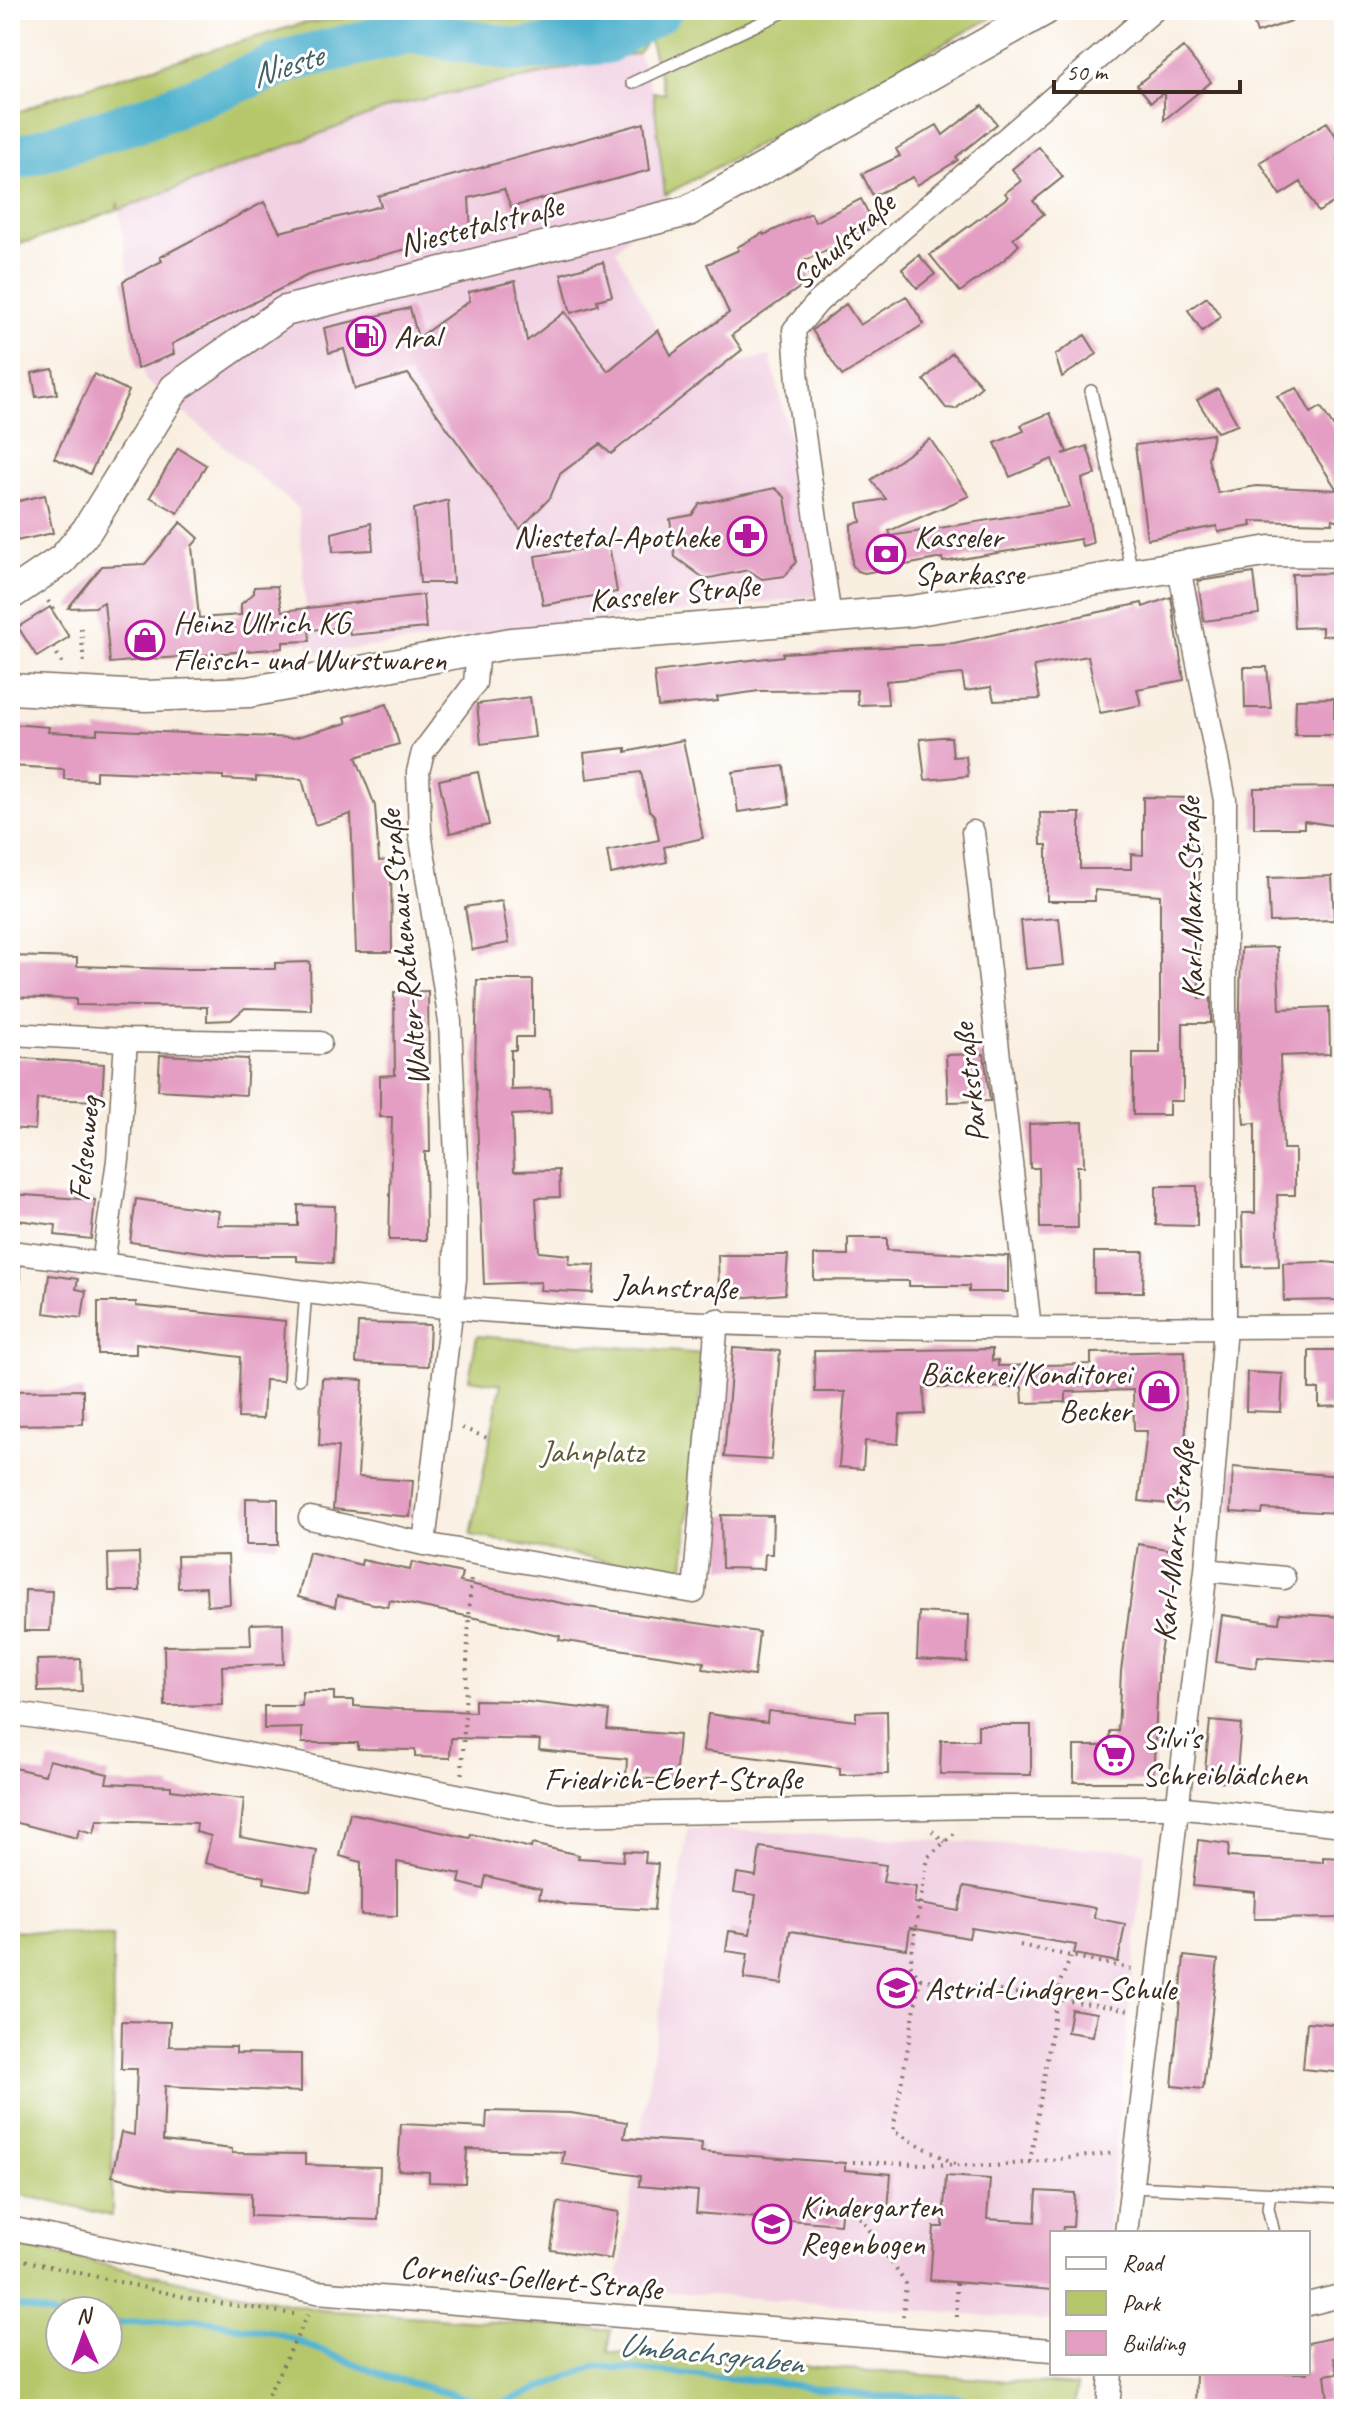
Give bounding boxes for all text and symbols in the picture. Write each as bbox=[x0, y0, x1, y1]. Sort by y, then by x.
water label: Nieste bbox=[245, 32, 332, 97]
scale bar bbox=[1054, 44, 1240, 94]
text: 50 m bbox=[1066, 57, 1109, 87]
street label: Schulstraße bbox=[782, 182, 906, 299]
street label: Niestetalstraße bbox=[395, 184, 570, 265]
fuel station icon: Aral bbox=[345, 315, 387, 357]
place label: Aral bbox=[394, 316, 446, 357]
pharmacy icon: Niestetal-Apotheke bbox=[726, 515, 768, 557]
place label: Niestetal-Apotheke bbox=[513, 516, 722, 557]
place label: Kasseler Sparkasse bbox=[914, 516, 1026, 594]
bank icon: Kasseler Sparkasse bbox=[865, 533, 907, 575]
street label: Kasseler Straße bbox=[587, 565, 763, 621]
place label: Heinz Ullrich KG Fleisch- und Wurstwaren bbox=[173, 602, 447, 680]
shop icon: Heinz Ullrich KG Fleisch- und Wurstwaren bbox=[124, 619, 166, 661]
street label: Karl-Marx-Straße bbox=[1169, 794, 1213, 999]
street label: Walter-Rathenau-Straße bbox=[369, 806, 439, 1088]
street label: Parkstraße bbox=[942, 1018, 998, 1145]
street label: Felsenweg bbox=[58, 1092, 110, 1203]
street label: Jahnstraße bbox=[612, 1264, 740, 1310]
place label: Bäckerei/Konditorei Becker bbox=[920, 1353, 1135, 1431]
shop icon: Bäckerei/Konditorei Becker bbox=[1138, 1370, 1180, 1412]
park label: Jahnplatz bbox=[538, 1431, 646, 1472]
street label: Karl-Marx-Straße bbox=[1143, 1436, 1205, 1643]
place label: Silvi's Schreiblädchen bbox=[1142, 1717, 1309, 1795]
supermarket icon: Silvi's Schreiblädchen bbox=[1093, 1734, 1135, 1776]
street label: Friedrich-Ebert-Straße bbox=[544, 1758, 805, 1799]
school or university icon: Astrid-Lindgren-Schule bbox=[876, 1967, 918, 2009]
place label: Astrid-Lindgren-Schule bbox=[925, 1968, 1179, 2009]
place label: Kindergarten Regenbogen bbox=[800, 2186, 944, 2264]
school or university icon: Kindergarten Regenbogen bbox=[751, 2203, 793, 2245]
legend bbox=[1050, 2231, 1310, 2375]
street label: Cornelius-Gellert-Straße bbox=[398, 2246, 666, 2310]
text: Road bbox=[1122, 2248, 1166, 2278]
text: Park bbox=[1122, 2288, 1162, 2318]
north arrow bbox=[44, 2295, 124, 2375]
text: N bbox=[76, 2302, 94, 2330]
water label: Umbachsgraben bbox=[617, 2322, 809, 2384]
text: Building bbox=[1122, 2328, 1187, 2358]

